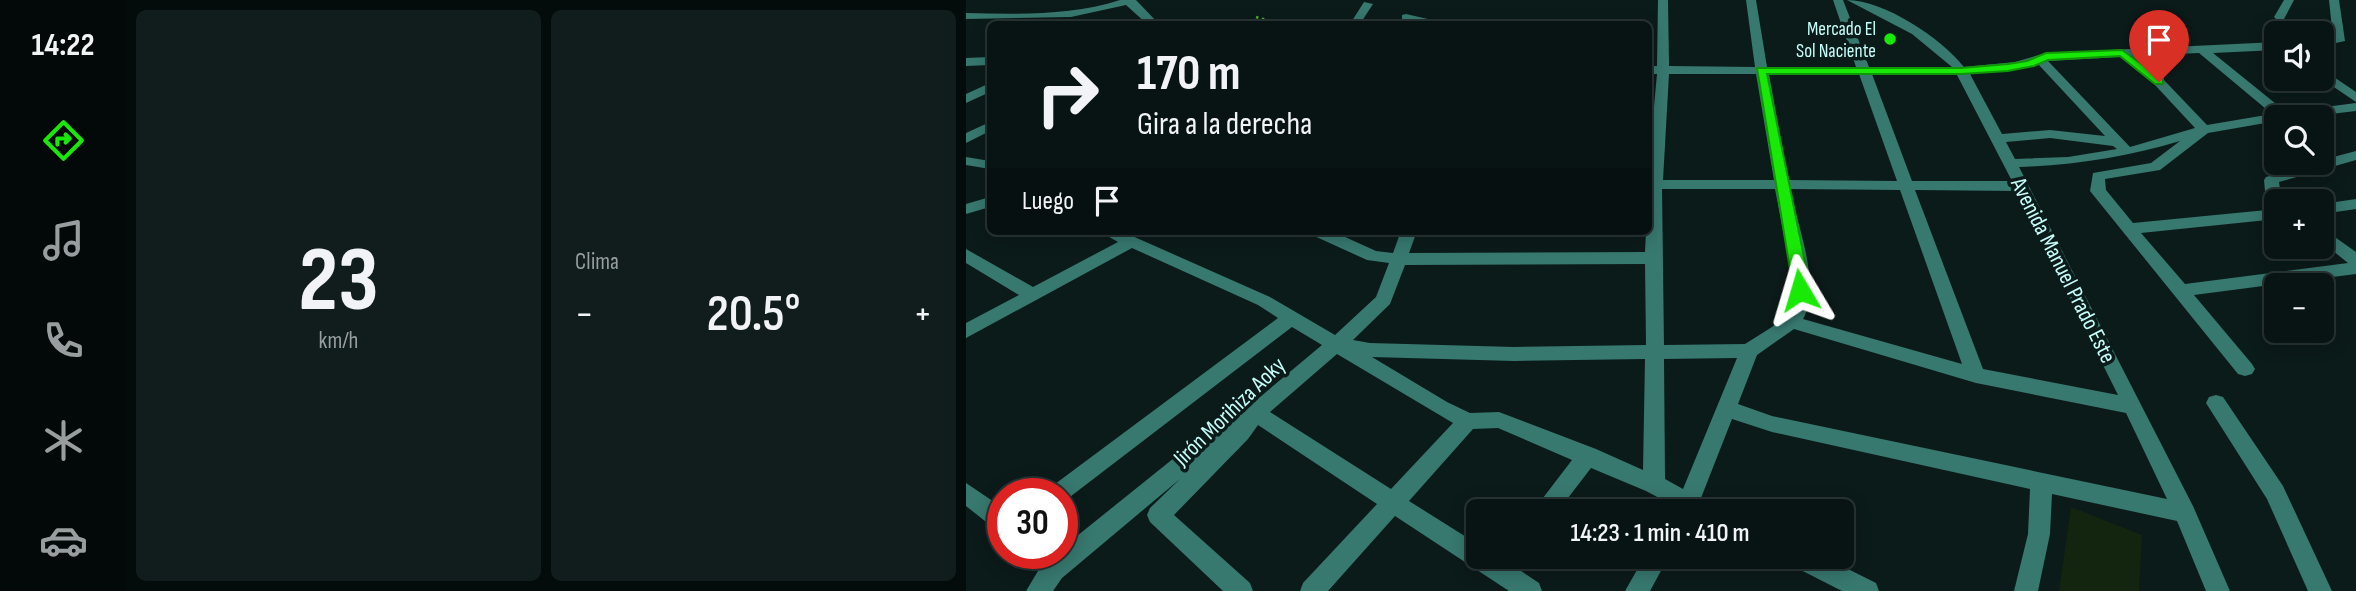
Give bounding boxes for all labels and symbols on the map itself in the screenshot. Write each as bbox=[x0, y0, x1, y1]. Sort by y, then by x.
pin bbox=[2129, 10, 2189, 82]
place label: Mercado El Sol Naciente bbox=[1796, 18, 1876, 63]
marker: Mercado El Sol Naciente bbox=[1882, 31, 1898, 47]
street label: Avenida Manuel Prado Este bbox=[2004, 172, 2122, 368]
position arrow bbox=[1763, 253, 1837, 327]
street label: Jirón Morihiza Aoky bbox=[1167, 351, 1292, 473]
speed limit sign: 30 bbox=[987, 478, 1078, 569]

